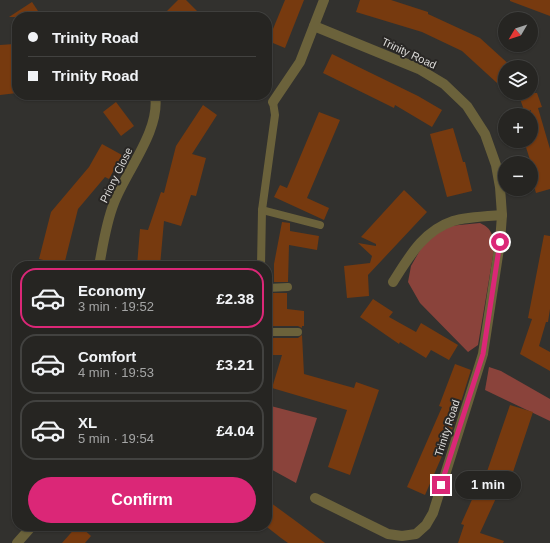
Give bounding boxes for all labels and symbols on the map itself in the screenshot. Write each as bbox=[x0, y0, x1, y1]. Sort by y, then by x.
north arrow bbox=[498, 12, 538, 52]
street label: Trinity Road bbox=[380, 35, 438, 71]
street label: Priory Close bbox=[97, 145, 135, 205]
route start bbox=[491, 233, 509, 251]
street label: Trinity Road bbox=[432, 398, 462, 458]
callout: 1 min bbox=[455, 471, 521, 499]
route end bbox=[432, 476, 450, 494]

